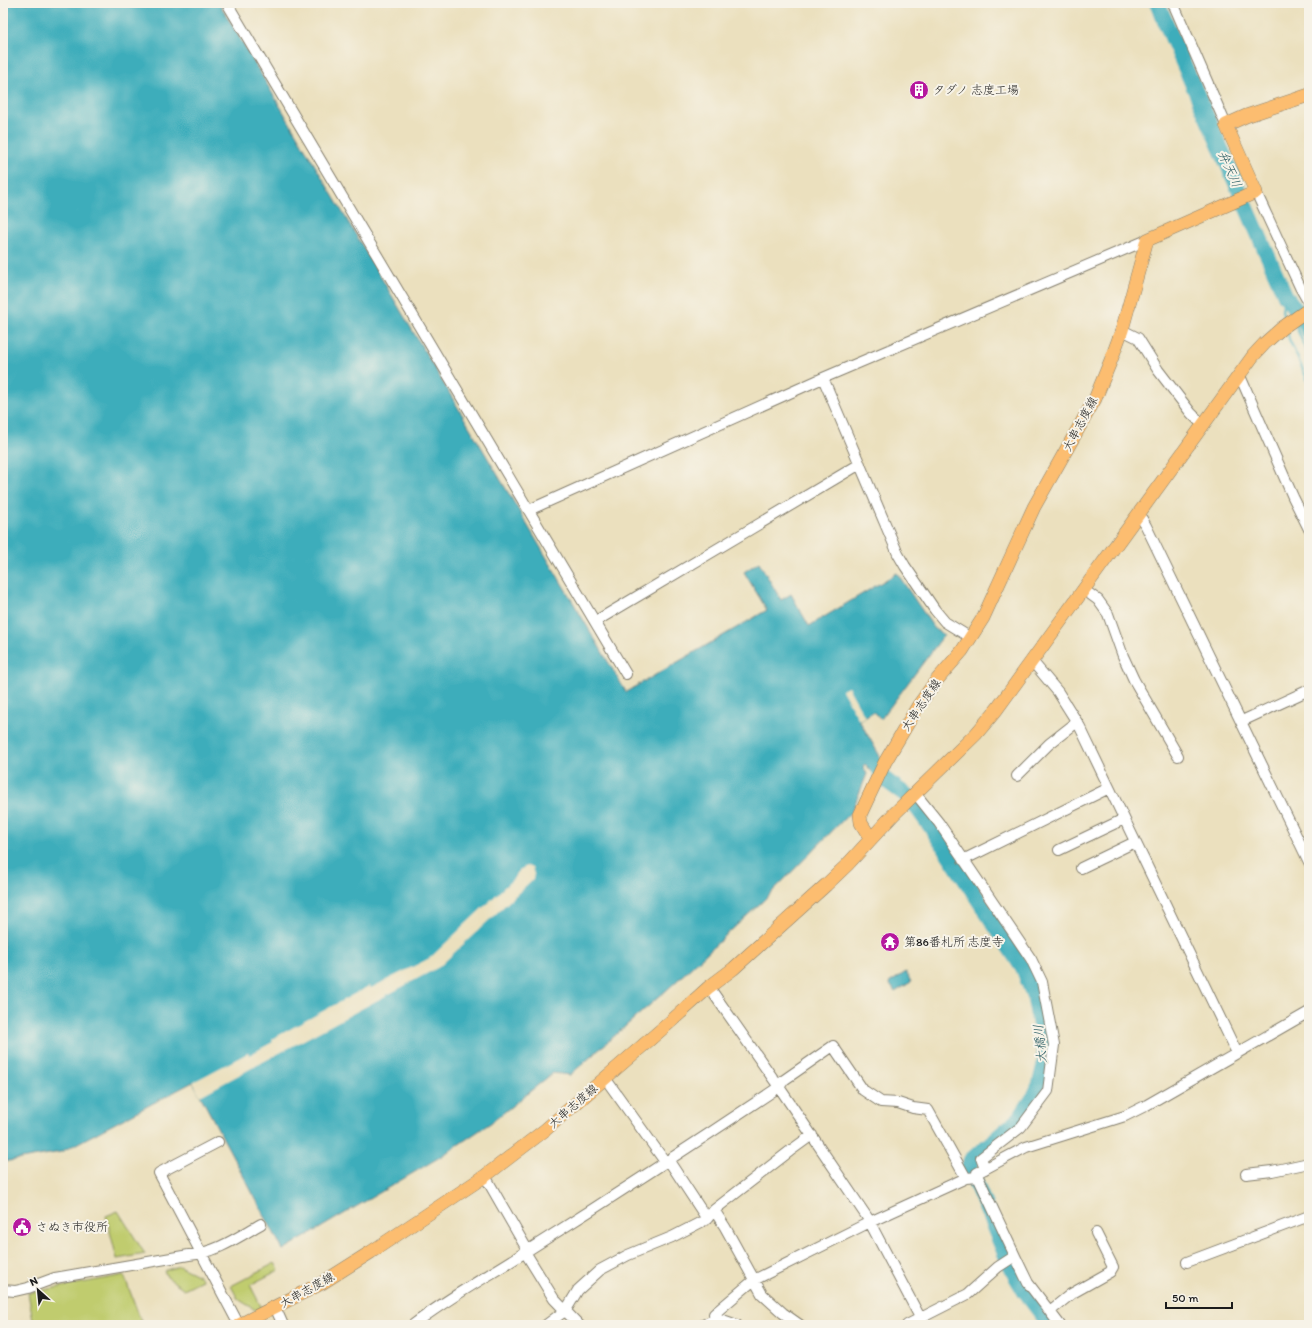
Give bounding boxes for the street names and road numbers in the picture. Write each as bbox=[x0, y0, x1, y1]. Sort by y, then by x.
street label: 大串志度線 bbox=[1060, 394, 1100, 454]
street label: 大串志度線 bbox=[898, 676, 944, 734]
street label: 大串志度線 bbox=[546, 1081, 600, 1131]
street label: 大串志度線 bbox=[277, 1269, 337, 1311]

